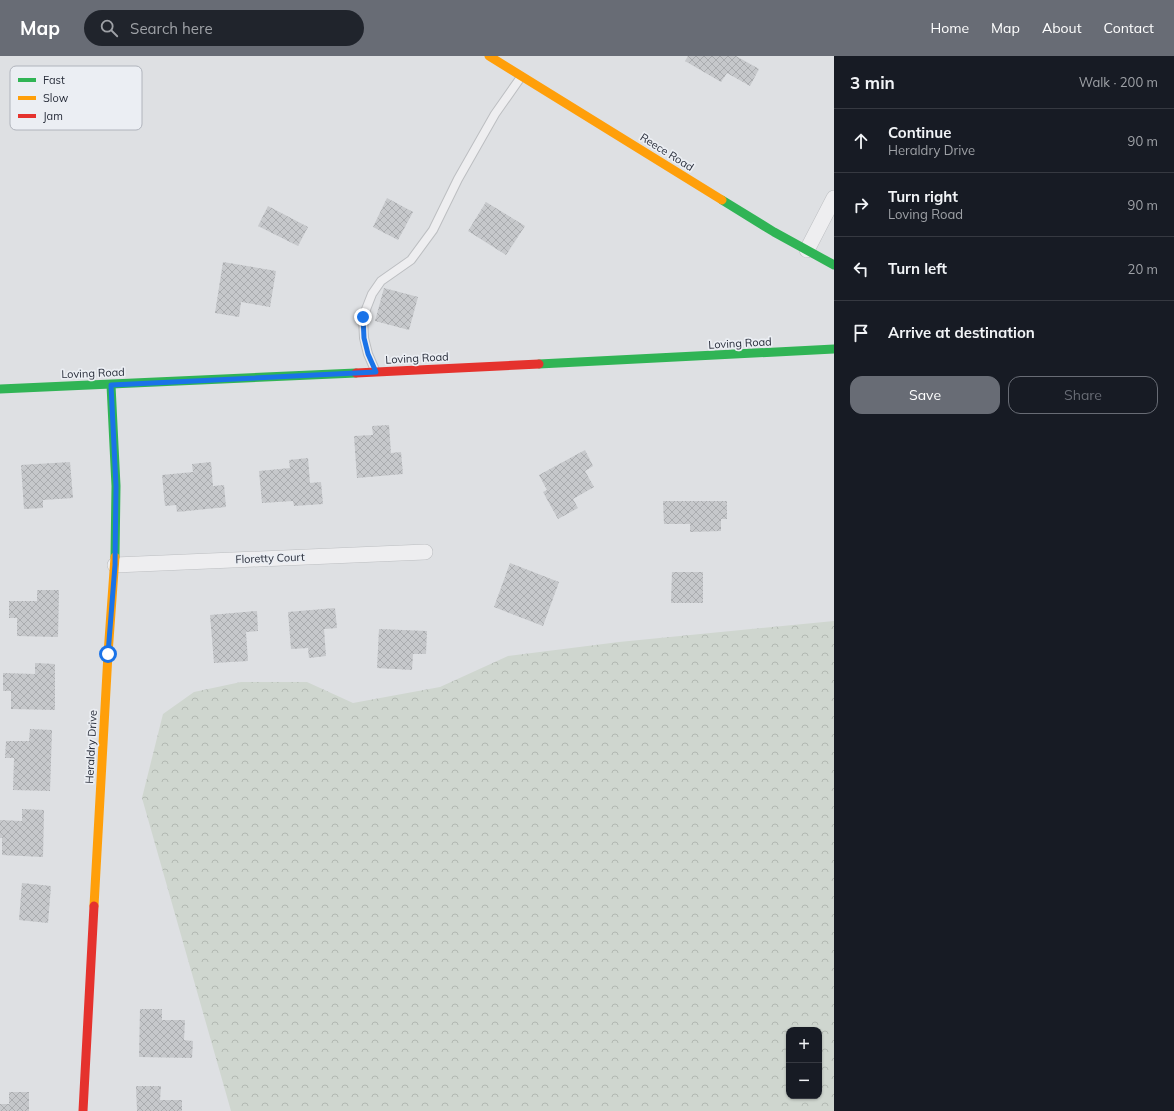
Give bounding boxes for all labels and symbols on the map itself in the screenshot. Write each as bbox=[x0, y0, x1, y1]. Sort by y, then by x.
legend bbox=[10, 66, 142, 130]
text: Fast bbox=[43, 73, 65, 87]
text: Slow bbox=[43, 91, 69, 105]
text: Jam bbox=[43, 109, 63, 123]
street label: Reece Road bbox=[638, 130, 696, 174]
route end bbox=[354, 308, 372, 326]
street label: Loving Road bbox=[708, 334, 772, 352]
street label: Loving Road bbox=[385, 349, 449, 367]
street label: Loving Road bbox=[61, 365, 125, 381]
street label: Floretty Court bbox=[235, 550, 305, 566]
route start bbox=[99, 645, 117, 663]
street label: Heraldry Drive bbox=[82, 710, 100, 784]

